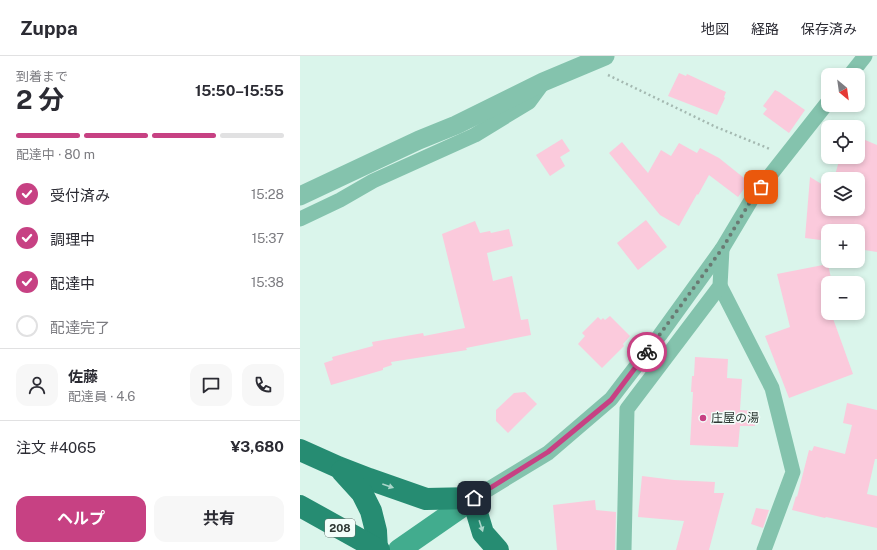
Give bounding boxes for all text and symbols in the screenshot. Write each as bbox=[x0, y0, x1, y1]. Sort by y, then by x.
text: Zuppa bbox=[20, 17, 78, 39]
text: 地図 bbox=[701, 21, 729, 37]
text: 経路 bbox=[751, 21, 779, 37]
text: 保存済み bbox=[801, 21, 857, 37]
north arrow bbox=[821, 68, 865, 112]
map controls bbox=[821, 68, 865, 320]
text: 到着まで bbox=[16, 69, 68, 84]
text: 15:50–15:55 bbox=[195, 82, 284, 99]
text: 2 分 bbox=[16, 84, 64, 115]
button: locate bbox=[821, 120, 865, 164]
text: 配達中 · 80 m bbox=[16, 147, 95, 162]
pin bbox=[744, 170, 778, 204]
button: layers bbox=[821, 172, 865, 216]
icon: bag bbox=[750, 176, 772, 198]
icon: check bbox=[16, 183, 38, 205]
text: 受付済み bbox=[50, 187, 110, 204]
text: 15:28 bbox=[251, 187, 284, 202]
button: + bbox=[821, 224, 865, 268]
icon: check bbox=[16, 227, 38, 249]
text: 調理中 bbox=[50, 231, 95, 248]
text: 15:37 bbox=[252, 231, 284, 246]
icon: check bbox=[16, 271, 38, 293]
text: 配達中 bbox=[50, 275, 95, 292]
text: 15:38 bbox=[251, 275, 284, 290]
button: − bbox=[821, 276, 865, 320]
text: 配達完了 bbox=[50, 319, 110, 336]
courier bbox=[627, 332, 667, 372]
icon: bike bbox=[636, 341, 658, 363]
button: person bbox=[16, 364, 58, 406]
button: chat bbox=[190, 364, 232, 406]
button: phone bbox=[242, 364, 284, 406]
text: 佐藤 bbox=[68, 368, 98, 385]
text: 配達員 · 4.6 bbox=[68, 389, 135, 404]
place label: 庄屋の湯 bbox=[711, 411, 759, 425]
marker: 庄屋の湯 bbox=[698, 413, 708, 423]
text: ¥3,680 bbox=[230, 438, 284, 455]
text: 注文 #4065 bbox=[16, 439, 96, 456]
pin bbox=[457, 481, 491, 515]
one-way arrow bbox=[382, 483, 394, 489]
icon: home bbox=[463, 487, 485, 509]
button: ヘルプ bbox=[16, 496, 146, 542]
button: 共有 bbox=[154, 496, 284, 542]
road number: 208 bbox=[325, 519, 355, 537]
one-way arrow bbox=[478, 521, 484, 533]

